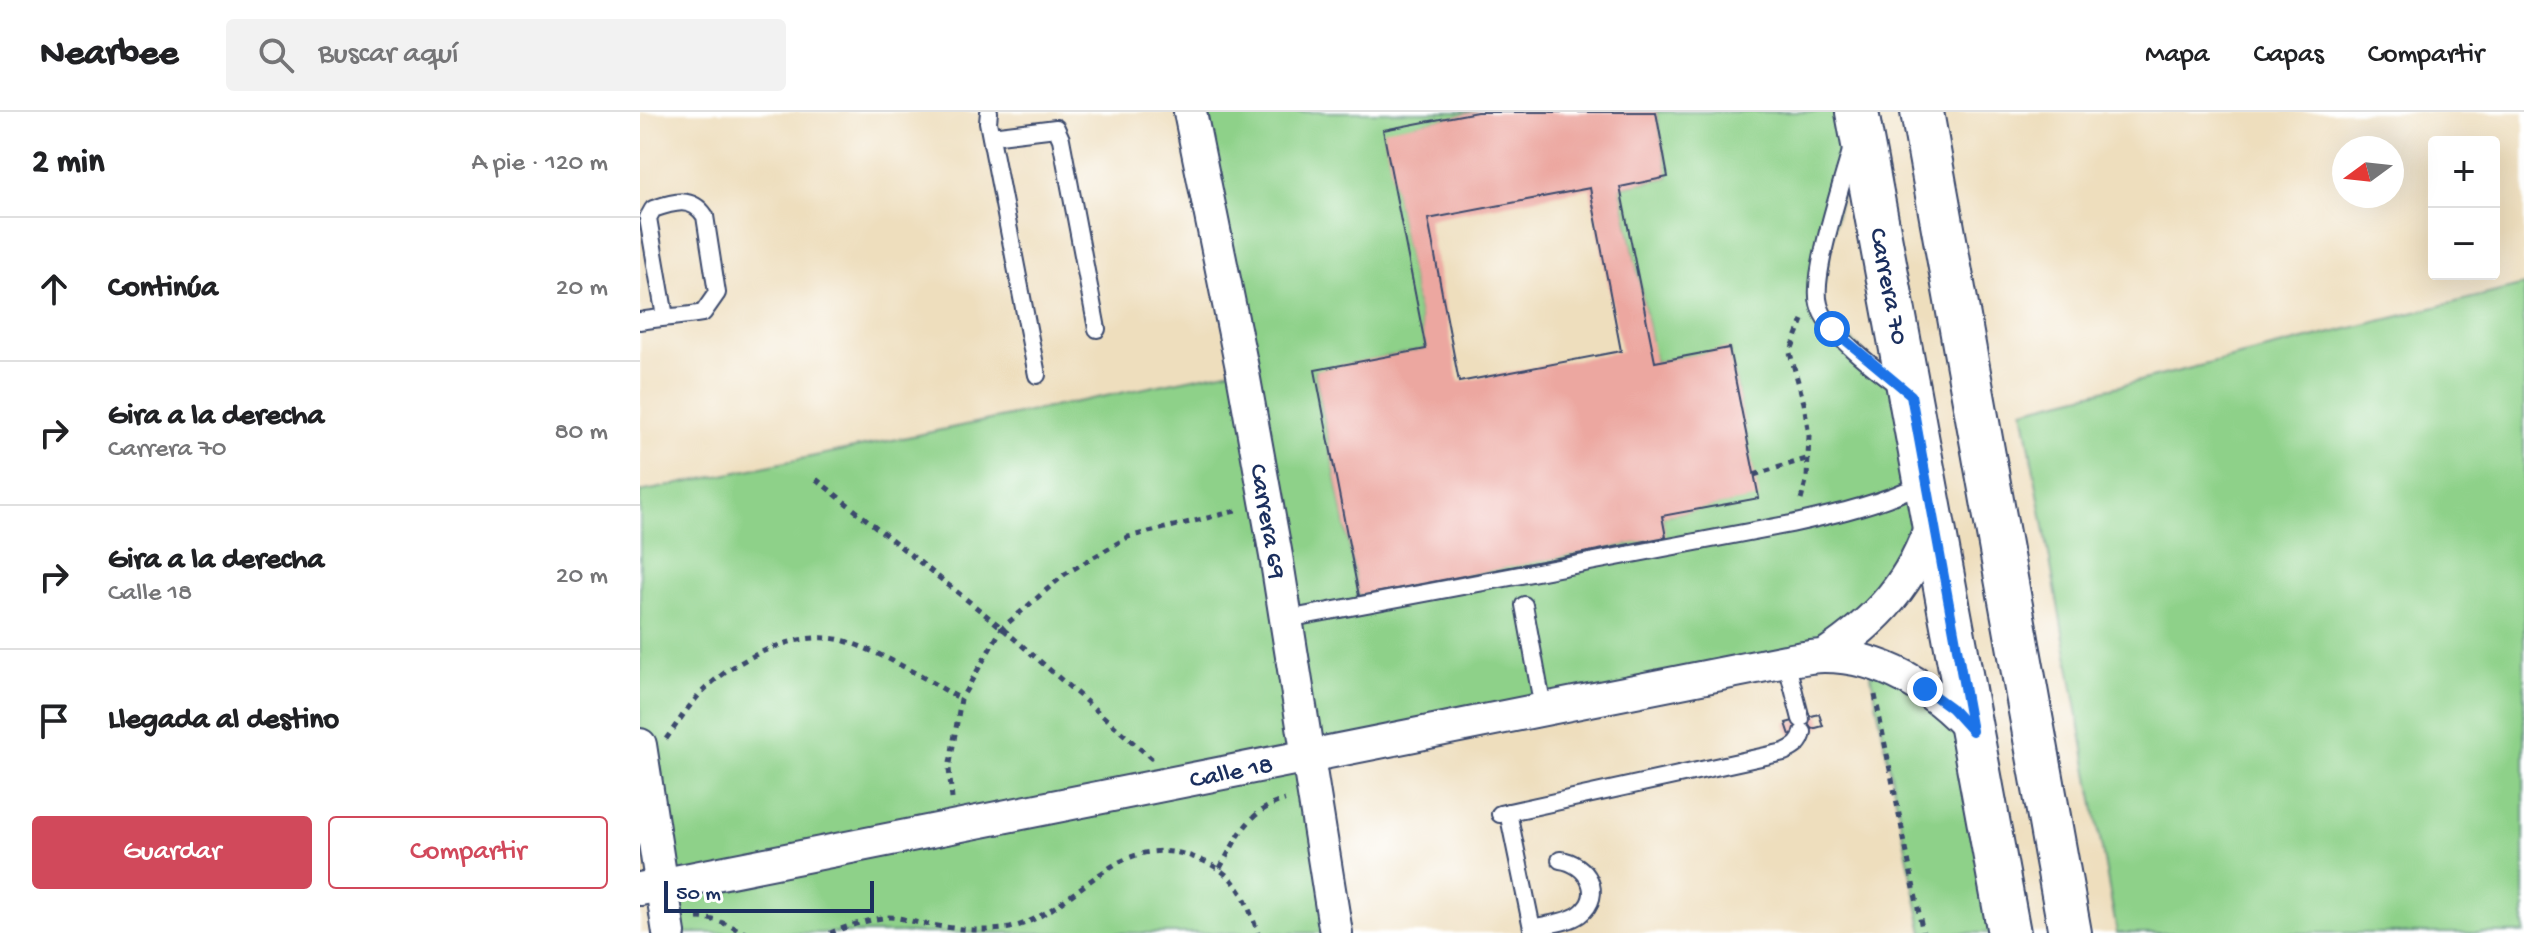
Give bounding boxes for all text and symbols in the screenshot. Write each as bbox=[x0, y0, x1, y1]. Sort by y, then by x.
search box bbox=[226, 19, 786, 91]
text: Nearbee bbox=[40, 33, 178, 77]
icon: search bbox=[254, 33, 298, 77]
text: Buscar aquí bbox=[318, 38, 458, 73]
text: Mapa bbox=[2145, 39, 2209, 72]
text: Capas bbox=[2253, 39, 2324, 72]
text: Compartir bbox=[2368, 39, 2484, 72]
north arrow bbox=[2332, 136, 2404, 208]
map controls bbox=[2428, 136, 2500, 280]
button: + bbox=[2428, 136, 2500, 208]
text: 2 min bbox=[32, 144, 104, 184]
text: A pie · 120 m bbox=[472, 149, 608, 180]
button: − bbox=[2428, 208, 2500, 280]
street label: Carrera 70 bbox=[1860, 226, 1913, 348]
icon: ahead bbox=[32, 267, 76, 311]
text: Continúa bbox=[108, 272, 218, 307]
text: 20 m bbox=[556, 274, 608, 305]
route start bbox=[1814, 311, 1850, 347]
text: Gira a la derecha bbox=[108, 400, 324, 435]
icon: right bbox=[32, 411, 76, 455]
text: 80 m bbox=[554, 418, 608, 449]
text: Carrera 70 bbox=[108, 435, 226, 466]
street label: Carrera 69 bbox=[1240, 462, 1291, 582]
text: Gira a la derecha bbox=[108, 544, 324, 579]
icon: right bbox=[32, 555, 76, 599]
text: 20 m bbox=[556, 562, 608, 593]
text: Calle 18 bbox=[108, 579, 192, 610]
route end bbox=[1907, 671, 1943, 707]
icon: arrive bbox=[32, 699, 76, 743]
text: Llegada al destino bbox=[108, 704, 339, 739]
street label: Calle 18 bbox=[1188, 751, 1276, 798]
button: Guardar bbox=[32, 816, 312, 889]
button: Compartir bbox=[328, 816, 608, 889]
scale bar bbox=[664, 877, 874, 913]
text: 50 m bbox=[676, 882, 721, 908]

